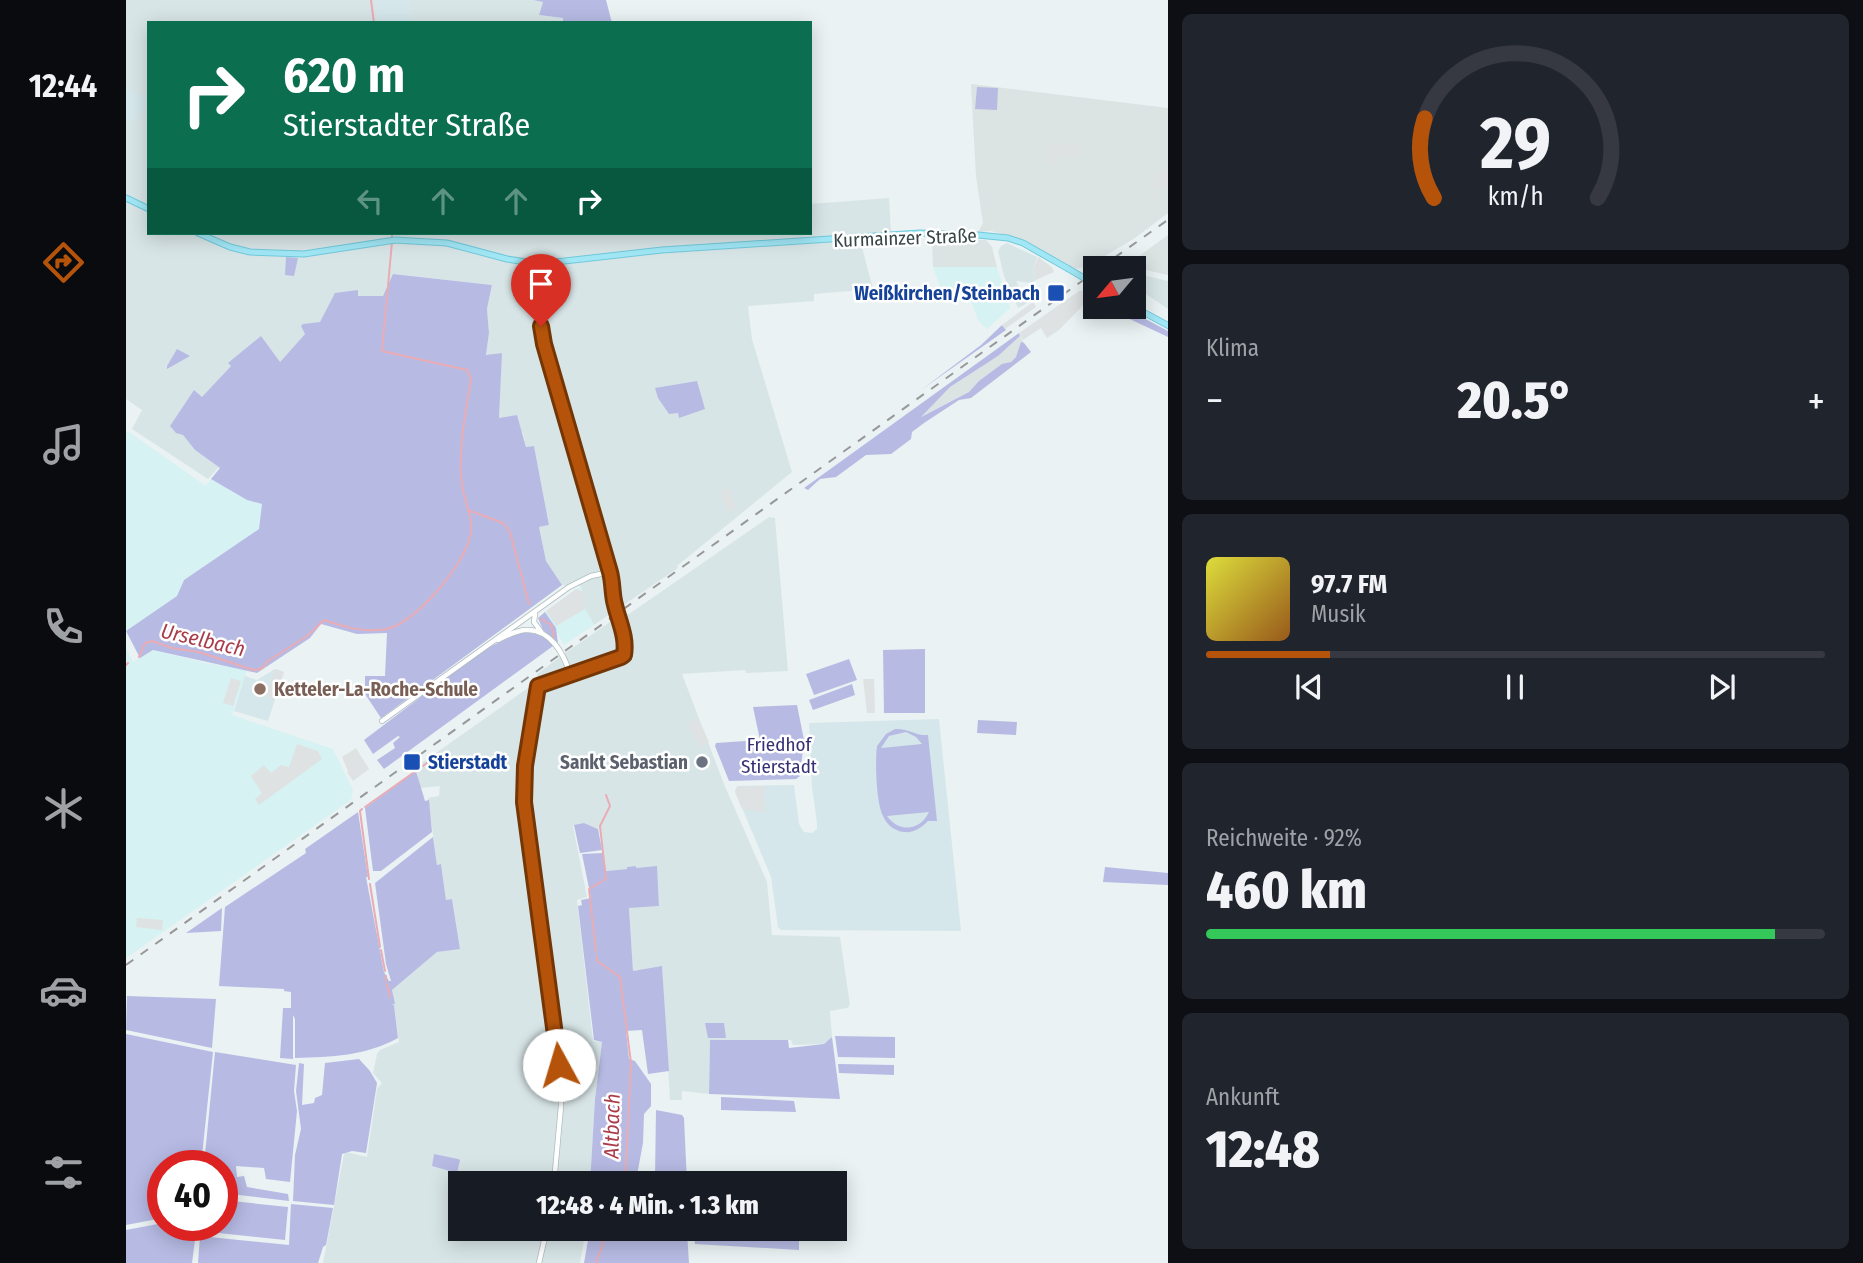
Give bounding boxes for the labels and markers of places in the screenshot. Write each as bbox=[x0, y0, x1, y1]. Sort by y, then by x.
pin bbox=[511, 254, 571, 326]
place label: Weißkirchen/Steinbach bbox=[854, 282, 1040, 305]
marker: Weißkirchen/Steinbach bbox=[1046, 283, 1066, 303]
place label: Ketteler-La-Roche-Schule bbox=[274, 678, 478, 701]
marker: Ketteler-La-Roche-Schule bbox=[252, 681, 268, 697]
place label: Stierstadt bbox=[428, 751, 507, 774]
place label: Sankt Sebastian bbox=[560, 751, 688, 774]
marker: Stierstadt bbox=[402, 752, 422, 772]
marker: Sankt Sebastian bbox=[694, 754, 710, 770]

